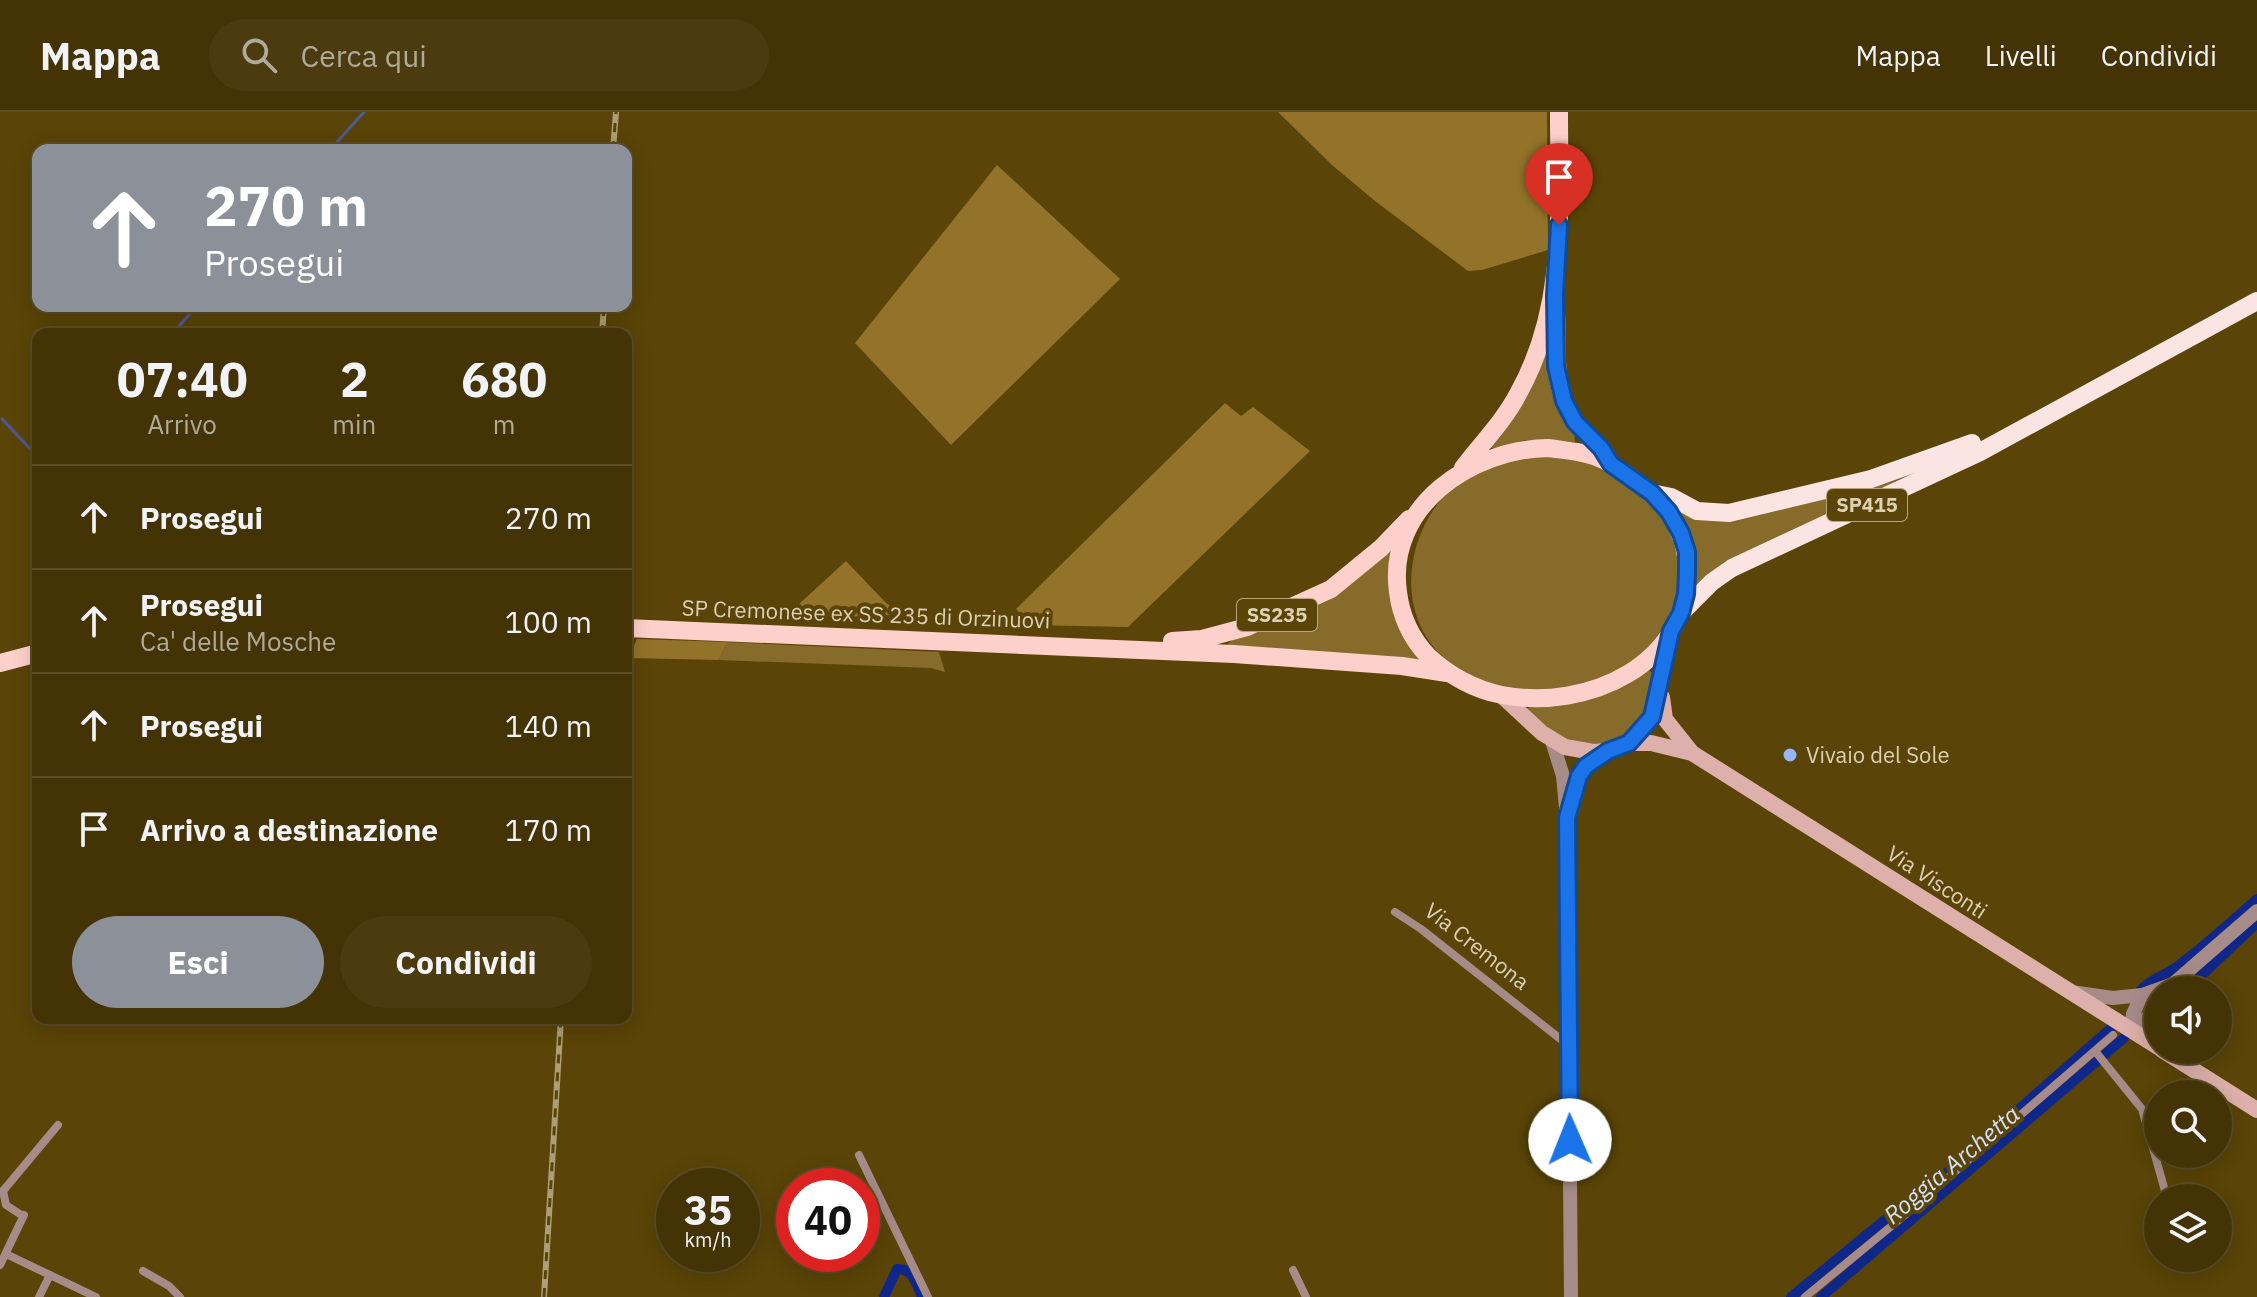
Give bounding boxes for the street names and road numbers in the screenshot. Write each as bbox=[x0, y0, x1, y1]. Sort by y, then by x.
road number: SP415 bbox=[1827, 489, 1907, 521]
street label: SP Cremonese ex SS 235 di Orzinuovi bbox=[681, 593, 1051, 634]
road number: SS235 bbox=[1237, 599, 1317, 631]
street label: Via Visconti bbox=[1881, 838, 1993, 925]
street label: Via Cremona bbox=[1419, 896, 1536, 996]

